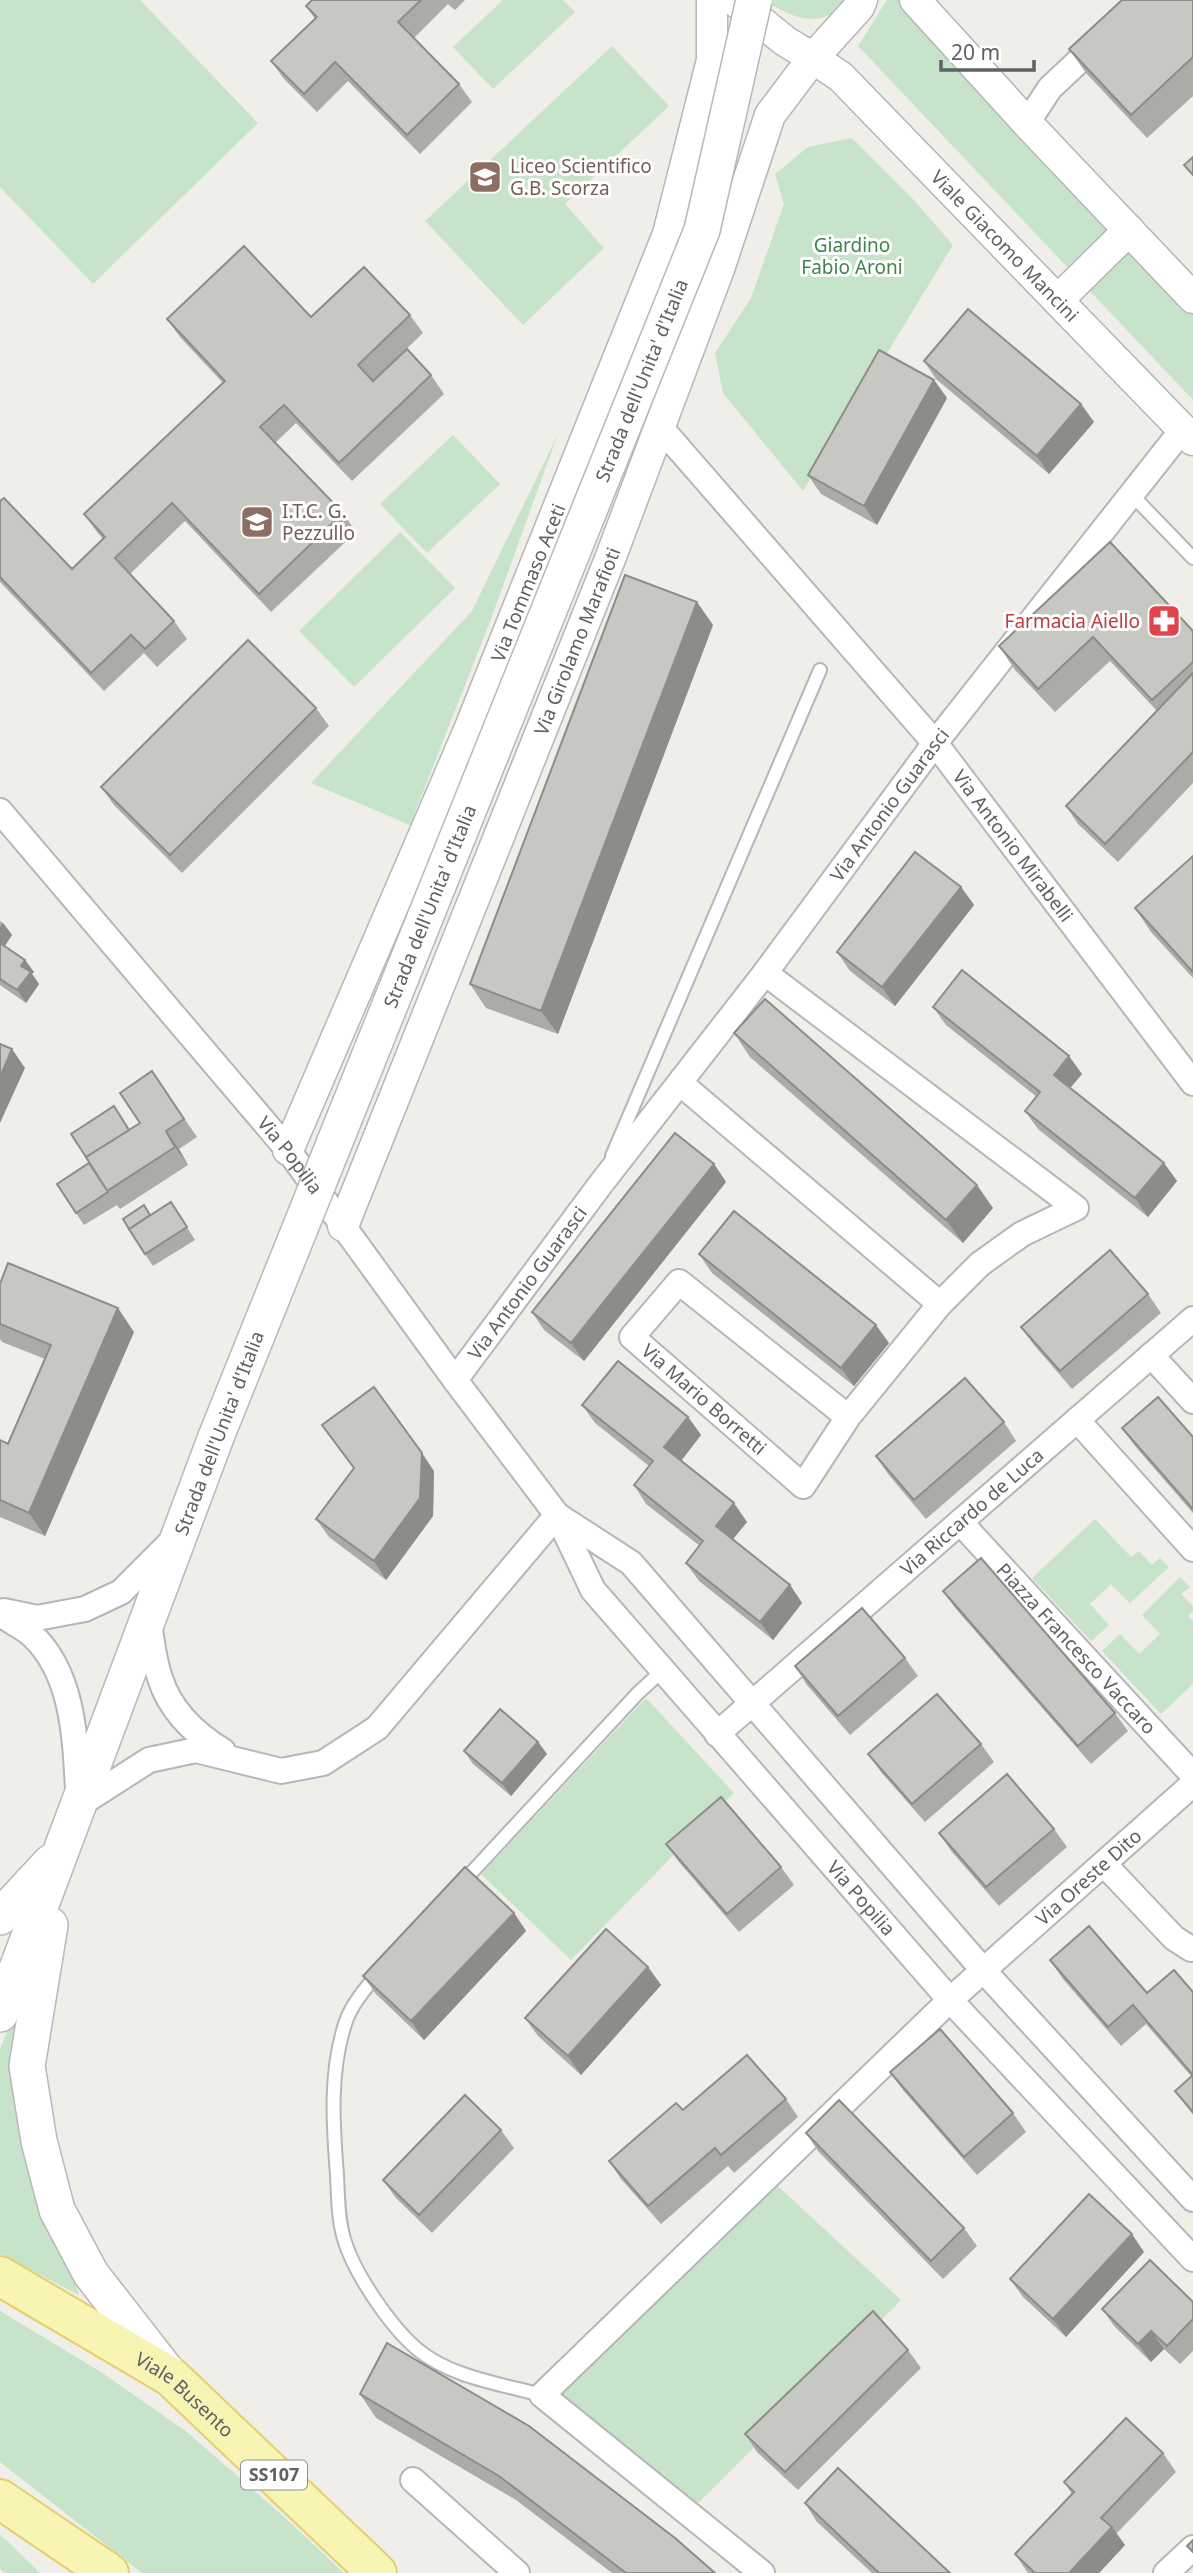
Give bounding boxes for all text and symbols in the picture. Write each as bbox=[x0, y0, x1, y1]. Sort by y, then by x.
scale bar bbox=[941, 28, 1034, 72]
text: 20 m bbox=[951, 38, 1000, 66]
place label: Liceo Scientifico G.B. Scorza bbox=[510, 153, 652, 201]
school or university icon: Liceo Scientifico G.B. Scorza bbox=[466, 158, 504, 196]
street label: Viale Giacomo Mancini bbox=[925, 164, 1084, 328]
park label: Giardino Fabio Aroni bbox=[801, 232, 903, 280]
street label: Strada dell'Unita' d'Italia bbox=[589, 275, 694, 486]
place label: I.T.C. G. Pezzullo bbox=[282, 498, 355, 546]
street label: Via Tommaso Aceti bbox=[485, 500, 571, 666]
school or university icon: I.T.C. G. Pezzullo bbox=[238, 503, 276, 541]
street label: Via Girolamo Marafioti bbox=[528, 544, 626, 739]
pharmacy icon: Farmacia Aiello bbox=[1145, 602, 1183, 640]
place label: Farmacia Aiello bbox=[1005, 608, 1140, 634]
street label: Via Antonio Guarasci bbox=[824, 723, 955, 887]
street label: Via Antonio Mirabelli bbox=[947, 764, 1079, 927]
street label: Strada dell'Unita' d'Italia bbox=[377, 801, 482, 1012]
street label: Via Popilia bbox=[252, 1110, 329, 1199]
street label: Via Antonio Guarasci bbox=[462, 1201, 593, 1365]
street label: Strada dell'Unita' d'Italia bbox=[168, 1327, 270, 1539]
street label: Via Mario Borretti bbox=[636, 1338, 772, 1460]
street label: Via Riccardo de Luca bbox=[895, 1442, 1049, 1582]
street label: Piazza Francesco Vaccaro bbox=[991, 1557, 1162, 1740]
street label: Via Oreste Dito bbox=[1030, 1823, 1147, 1931]
street label: Via Popilia bbox=[821, 1855, 901, 1941]
street label: Viale Busento bbox=[130, 2346, 240, 2443]
road number: SS107 bbox=[241, 2460, 307, 2490]

